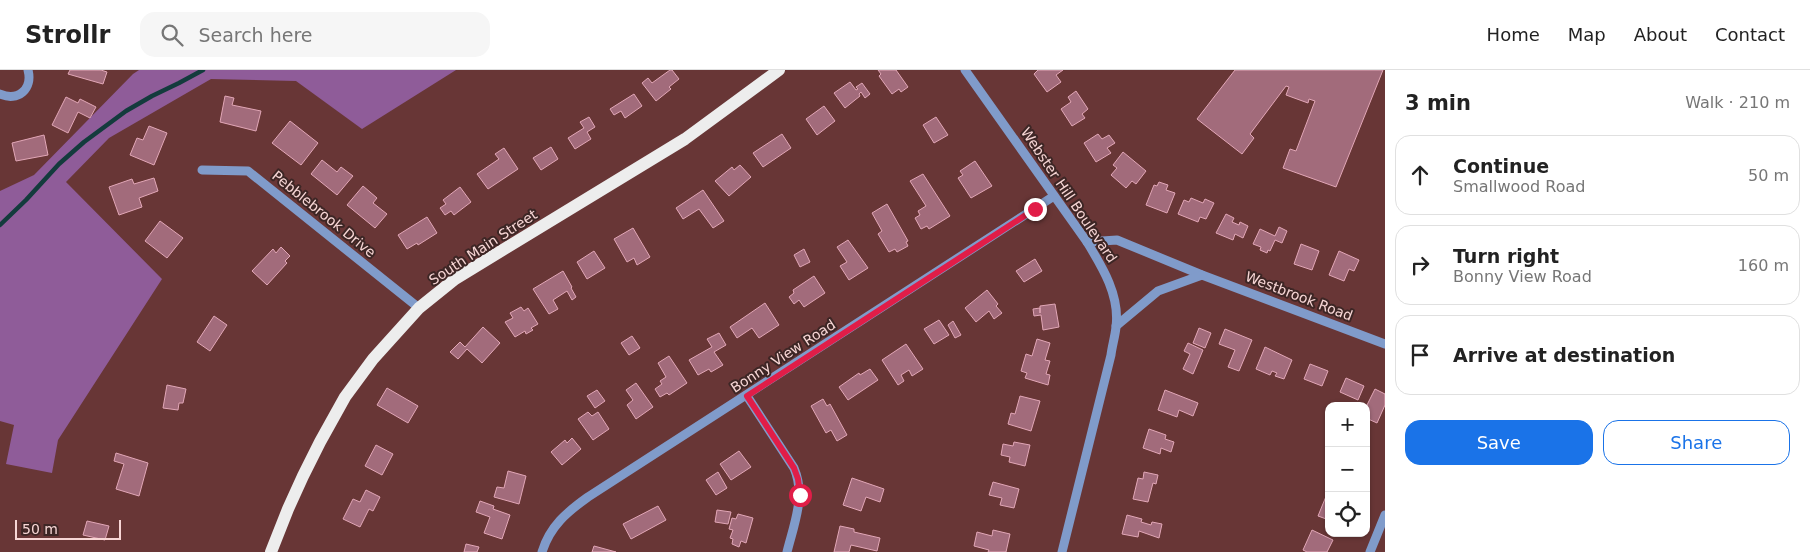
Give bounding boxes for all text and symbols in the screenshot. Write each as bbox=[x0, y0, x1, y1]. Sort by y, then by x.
search box bbox=[140, 12, 490, 57]
text: Strollr bbox=[25, 21, 110, 49]
icon: search bbox=[158, 21, 186, 49]
text: Search here bbox=[198, 24, 313, 46]
text: Home bbox=[1487, 24, 1540, 45]
text: Map bbox=[1568, 24, 1606, 45]
text: About bbox=[1634, 24, 1687, 45]
text: Contact bbox=[1715, 24, 1785, 45]
text: 3 min bbox=[1405, 91, 1471, 115]
text: Walk · 210 m bbox=[1685, 93, 1790, 112]
street label: Webster Hill Boulevard bbox=[1018, 124, 1120, 266]
text: Continue bbox=[1453, 155, 1549, 177]
icon: ahead bbox=[1406, 161, 1434, 189]
text: 50 m bbox=[1748, 166, 1789, 185]
street label: Pebblebrook Drive bbox=[269, 167, 379, 261]
text: Smallwood Road bbox=[1453, 177, 1586, 196]
route end bbox=[1024, 198, 1047, 221]
street label: South Main Street bbox=[426, 206, 540, 288]
text: Turn right bbox=[1453, 245, 1559, 267]
icon: right bbox=[1406, 251, 1434, 279]
text: 160 m bbox=[1738, 256, 1789, 275]
text: Bonny View Road bbox=[1453, 267, 1592, 286]
street label: Westbrook Road bbox=[1243, 268, 1355, 324]
street label: Bonny View Road bbox=[728, 316, 838, 396]
icon: arrive bbox=[1406, 341, 1434, 369]
text: Arrive at destination bbox=[1453, 344, 1675, 366]
map controls bbox=[1325, 402, 1370, 537]
button: + bbox=[1325, 402, 1370, 447]
button: Save bbox=[1405, 420, 1593, 465]
button: Share bbox=[1603, 420, 1790, 465]
button: − bbox=[1325, 447, 1370, 492]
route start bbox=[789, 484, 812, 507]
button: locate bbox=[1325, 492, 1370, 537]
scale bar bbox=[15, 517, 121, 540]
text: 50 m bbox=[22, 521, 58, 537]

